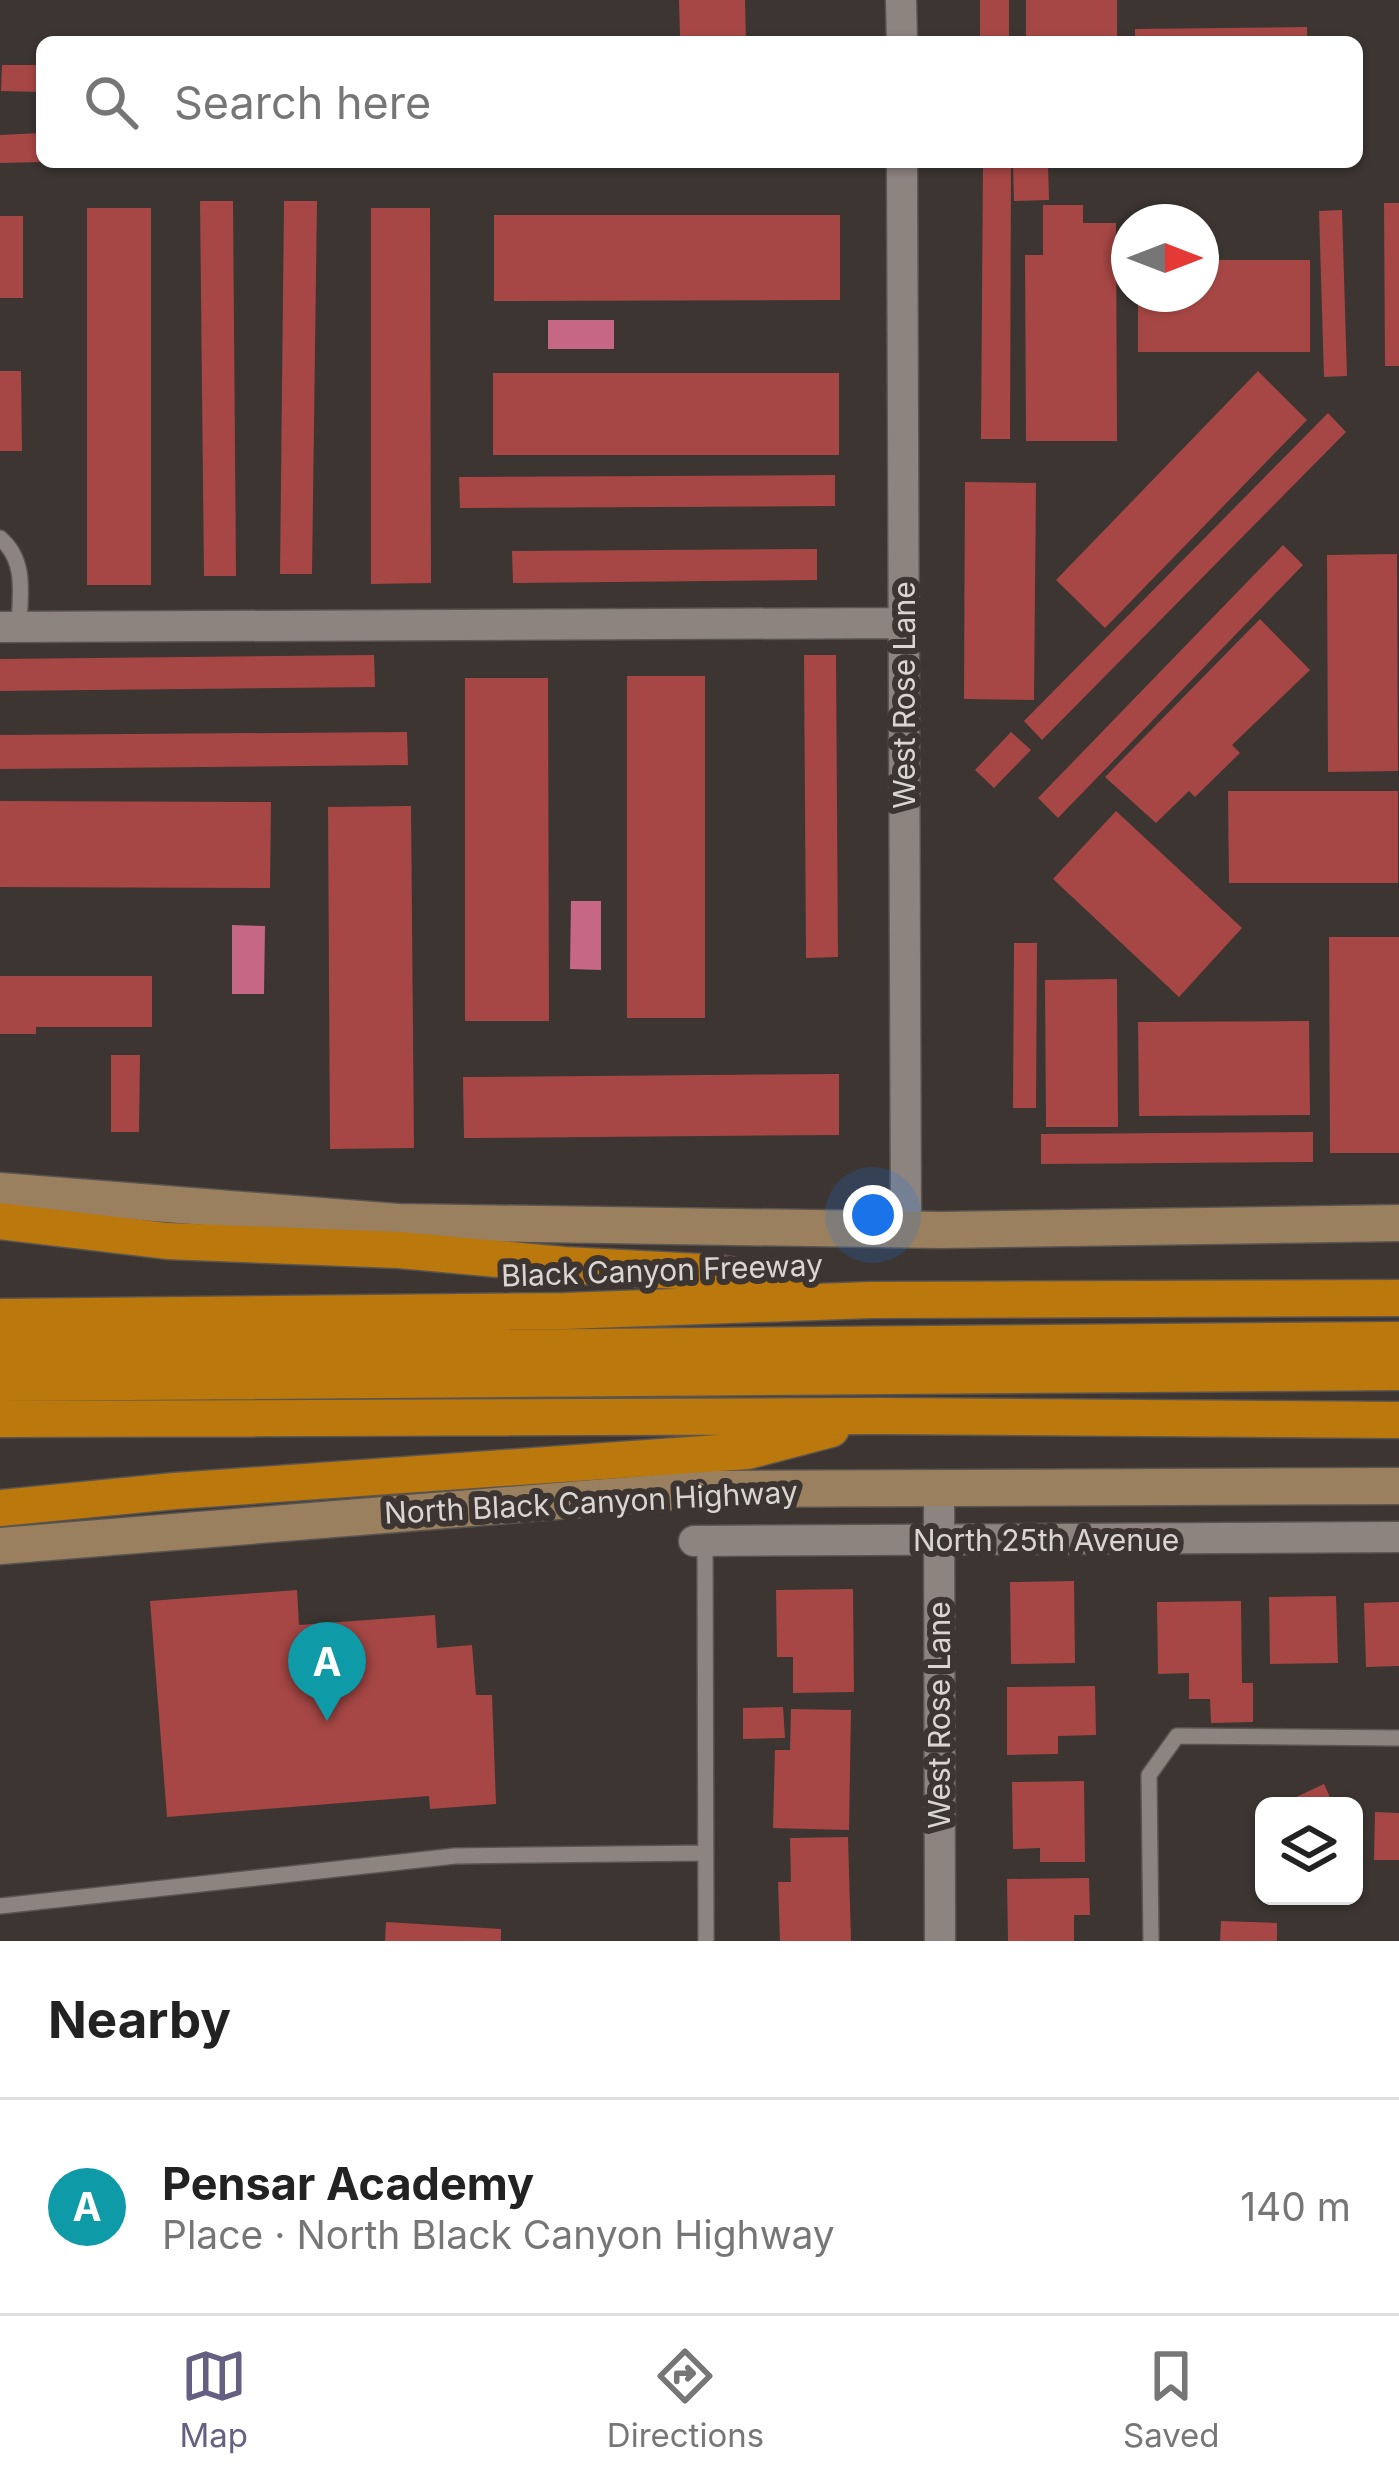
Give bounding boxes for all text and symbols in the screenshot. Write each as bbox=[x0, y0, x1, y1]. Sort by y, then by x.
search box bbox=[36, 36, 1363, 168]
icon: search bbox=[78, 69, 144, 135]
text: Search here bbox=[174, 75, 431, 130]
north arrow bbox=[1111, 204, 1219, 312]
street label: West Rose Lane bbox=[886, 581, 922, 809]
your location bbox=[843, 1185, 903, 1245]
street label: Black Canyon Freeway bbox=[500, 1246, 824, 1294]
street label: North Black Canyon Highway bbox=[383, 1473, 799, 1531]
street label: North 25th Avenue bbox=[913, 1522, 1179, 1558]
street label: West Rose Lane bbox=[921, 1601, 957, 1829]
pin: A bbox=[288, 1622, 366, 1721]
map controls bbox=[1255, 1797, 1363, 1905]
button: layers bbox=[1255, 1797, 1363, 1905]
text: Nearby bbox=[48, 1989, 231, 2050]
text: Pensar Academy bbox=[162, 2156, 534, 2211]
text: A bbox=[72, 2183, 102, 2230]
text: 140 m bbox=[1240, 2183, 1351, 2230]
text: Place · North Black Canyon Highway bbox=[162, 2211, 835, 2258]
tab: Map bbox=[179, 2343, 248, 2455]
tab: Directions bbox=[607, 2343, 764, 2455]
tab: Saved bbox=[1123, 2343, 1220, 2455]

